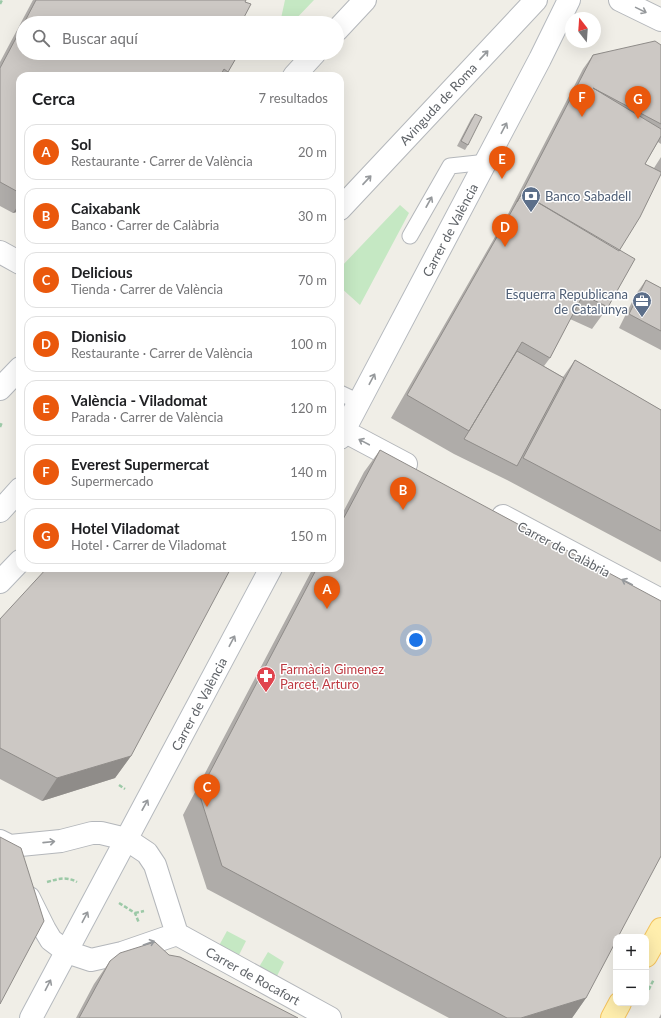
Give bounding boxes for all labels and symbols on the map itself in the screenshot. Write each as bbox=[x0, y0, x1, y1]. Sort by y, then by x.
one-way arrow bbox=[635, 7, 647, 14]
north arrow bbox=[565, 12, 601, 48]
one-way arrow bbox=[479, 50, 489, 60]
street label: Avinguda de Roma bbox=[396, 60, 480, 148]
pin: F bbox=[569, 84, 595, 117]
pin: G bbox=[625, 86, 651, 119]
one-way arrow bbox=[501, 122, 509, 134]
pin: E bbox=[489, 146, 515, 179]
one-way arrow bbox=[362, 175, 371, 186]
street label: Carrer de València bbox=[419, 181, 481, 279]
bank icon: Banco Sabadell bbox=[520, 185, 542, 213]
place label: Banco Sabadell bbox=[545, 188, 631, 204]
one-way arrow bbox=[426, 196, 434, 208]
pin: D bbox=[492, 214, 518, 247]
place label: Esquerra Republicana de Catalunya bbox=[505, 286, 628, 317]
office icon: Esquerra Republicana de Catalunya bbox=[631, 290, 653, 318]
one-way arrow bbox=[369, 373, 376, 385]
one-way arrow bbox=[358, 437, 370, 445]
pin: B bbox=[390, 477, 416, 510]
street label: Carrer de Calàbria bbox=[515, 518, 613, 580]
pin: A bbox=[314, 576, 340, 609]
one-way arrow bbox=[621, 578, 633, 585]
your location bbox=[406, 630, 426, 650]
one-way arrow bbox=[229, 635, 236, 647]
street label: Carrer de València bbox=[168, 655, 230, 753]
place label: Farmàcia Gimenez Parcet, Arturo bbox=[280, 661, 384, 692]
pharmacy icon: Farmàcia Gimenez Parcet, Arturo bbox=[255, 665, 277, 693]
pin: C bbox=[194, 774, 220, 807]
one-way arrow bbox=[141, 799, 149, 811]
one-way arrow bbox=[42, 839, 55, 846]
one-way arrow bbox=[82, 911, 89, 923]
one-way arrow bbox=[143, 939, 155, 947]
street label: Carrer de Rocafort bbox=[203, 943, 303, 1009]
one-way arrow bbox=[45, 979, 53, 991]

